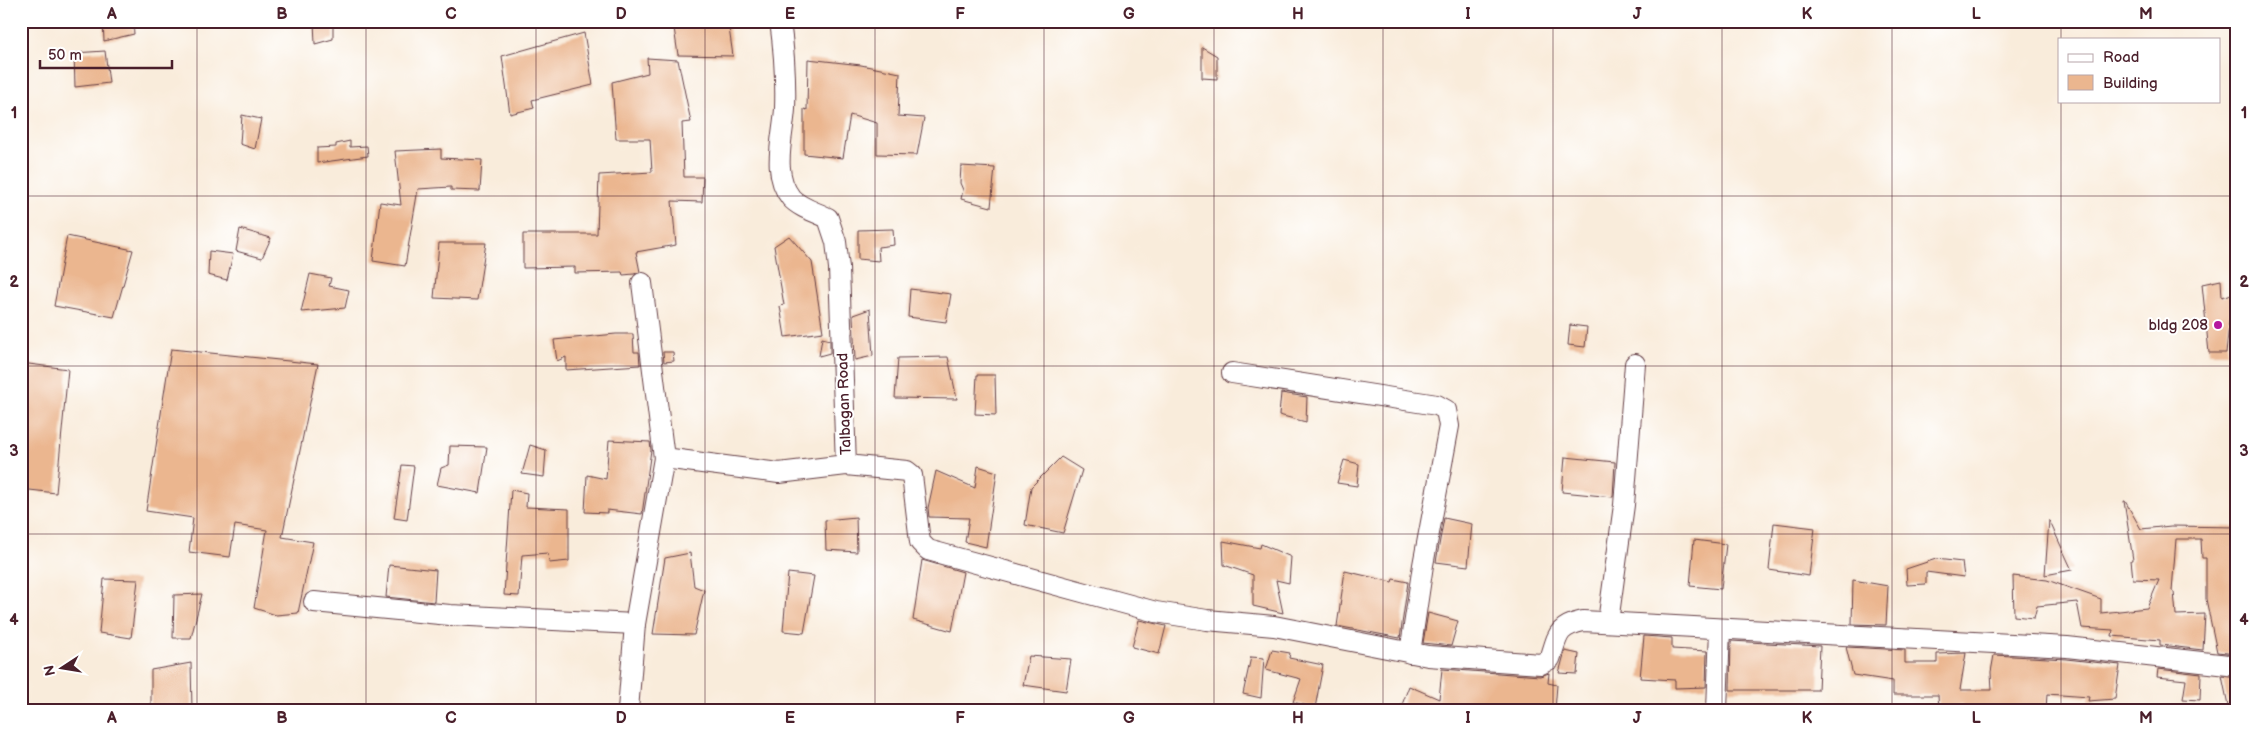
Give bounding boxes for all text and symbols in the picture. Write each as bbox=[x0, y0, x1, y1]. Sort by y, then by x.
text: A bbox=[106, 5, 117, 24]
text: B bbox=[276, 5, 288, 24]
text: C bbox=[445, 5, 457, 24]
text: D bbox=[615, 5, 627, 24]
text: E bbox=[785, 5, 795, 24]
text: F bbox=[955, 5, 965, 24]
text: G bbox=[1123, 5, 1135, 24]
text: H bbox=[1292, 5, 1304, 24]
text: I bbox=[1465, 5, 1471, 24]
text: J bbox=[1633, 5, 1642, 24]
text: K bbox=[1802, 5, 1813, 24]
text: L bbox=[1971, 5, 1981, 24]
text: M bbox=[2139, 5, 2153, 24]
scale bar bbox=[40, 38, 172, 70]
legend bbox=[2058, 38, 2220, 102]
text: 50 m bbox=[48, 46, 82, 65]
text: Road bbox=[2103, 48, 2139, 67]
text: Building bbox=[2103, 74, 2158, 93]
text: 1 bbox=[11, 104, 17, 123]
text: 1 bbox=[2241, 104, 2247, 123]
text: 2 bbox=[9, 273, 19, 292]
text: 2 bbox=[2239, 273, 2249, 292]
place label: bldg 208 bbox=[2149, 316, 2208, 335]
marker: bldg 208 bbox=[2212, 319, 2224, 331]
street label: Talbagan Road bbox=[833, 353, 856, 455]
text: 3 bbox=[9, 442, 19, 461]
text: 3 bbox=[2239, 442, 2249, 461]
text: 4 bbox=[9, 611, 19, 630]
text: 4 bbox=[2239, 611, 2249, 630]
north arrow bbox=[38, 644, 88, 694]
text: N bbox=[40, 664, 59, 678]
text: A bbox=[106, 709, 117, 728]
text: B bbox=[276, 709, 288, 728]
text: C bbox=[445, 709, 457, 728]
text: D bbox=[615, 709, 627, 728]
text: E bbox=[785, 709, 795, 728]
text: F bbox=[955, 709, 965, 728]
text: G bbox=[1123, 709, 1135, 728]
text: H bbox=[1292, 709, 1304, 728]
text: I bbox=[1465, 709, 1471, 728]
text: J bbox=[1633, 709, 1642, 728]
text: K bbox=[1802, 709, 1813, 728]
text: L bbox=[1971, 709, 1981, 728]
text: M bbox=[2139, 709, 2153, 728]

